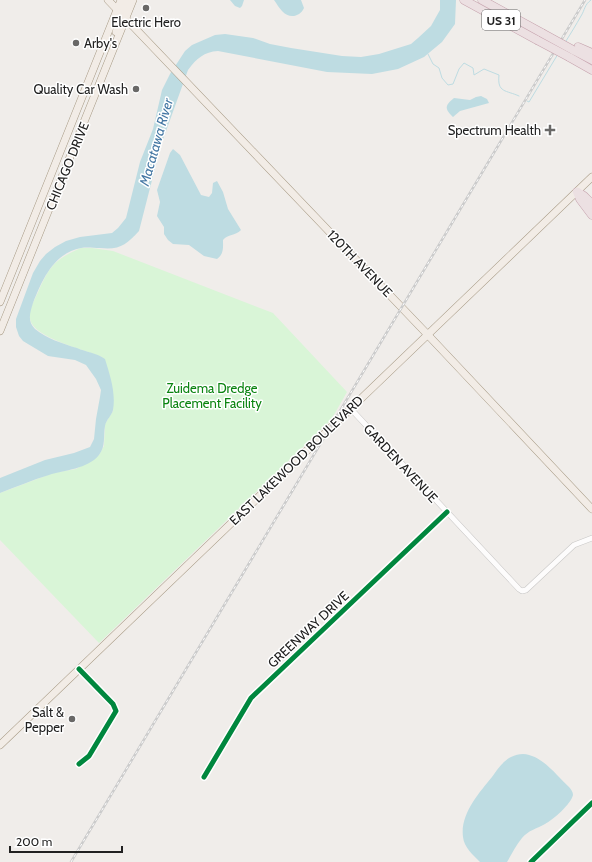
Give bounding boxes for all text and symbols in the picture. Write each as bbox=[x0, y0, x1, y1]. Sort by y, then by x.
marker: Electric Hero bbox=[141, 3, 151, 13]
road number: US 31 bbox=[482, 10, 520, 30]
place label: Electric Hero bbox=[111, 14, 181, 30]
place label: Arby's bbox=[84, 35, 118, 51]
marker: Arby's bbox=[71, 38, 81, 48]
place label: Quality Car Wash bbox=[34, 81, 128, 97]
marker: Quality Car Wash bbox=[131, 84, 141, 94]
water label: Macatawa River bbox=[135, 96, 177, 189]
street label: CHICAGO DRIVE bbox=[42, 120, 92, 212]
place label: Spectrum Health bbox=[448, 122, 541, 138]
marker: Spectrum Health bbox=[544, 124, 556, 136]
street label: 120TH AVENUE bbox=[324, 226, 396, 300]
park label: Zuidema Dredge Placement Facility bbox=[162, 380, 262, 411]
street label: EAST LAKEWOOD BOULEVARD bbox=[226, 392, 366, 528]
street label: GARDEN AVENUE bbox=[361, 420, 441, 506]
street label: GREENWAY DRIVE bbox=[264, 587, 352, 671]
place label: Salt & Pepper bbox=[25, 704, 65, 735]
marker: Salt & Pepper bbox=[67, 714, 77, 724]
scale bar bbox=[10, 828, 122, 854]
text: 200 m bbox=[16, 834, 52, 849]

